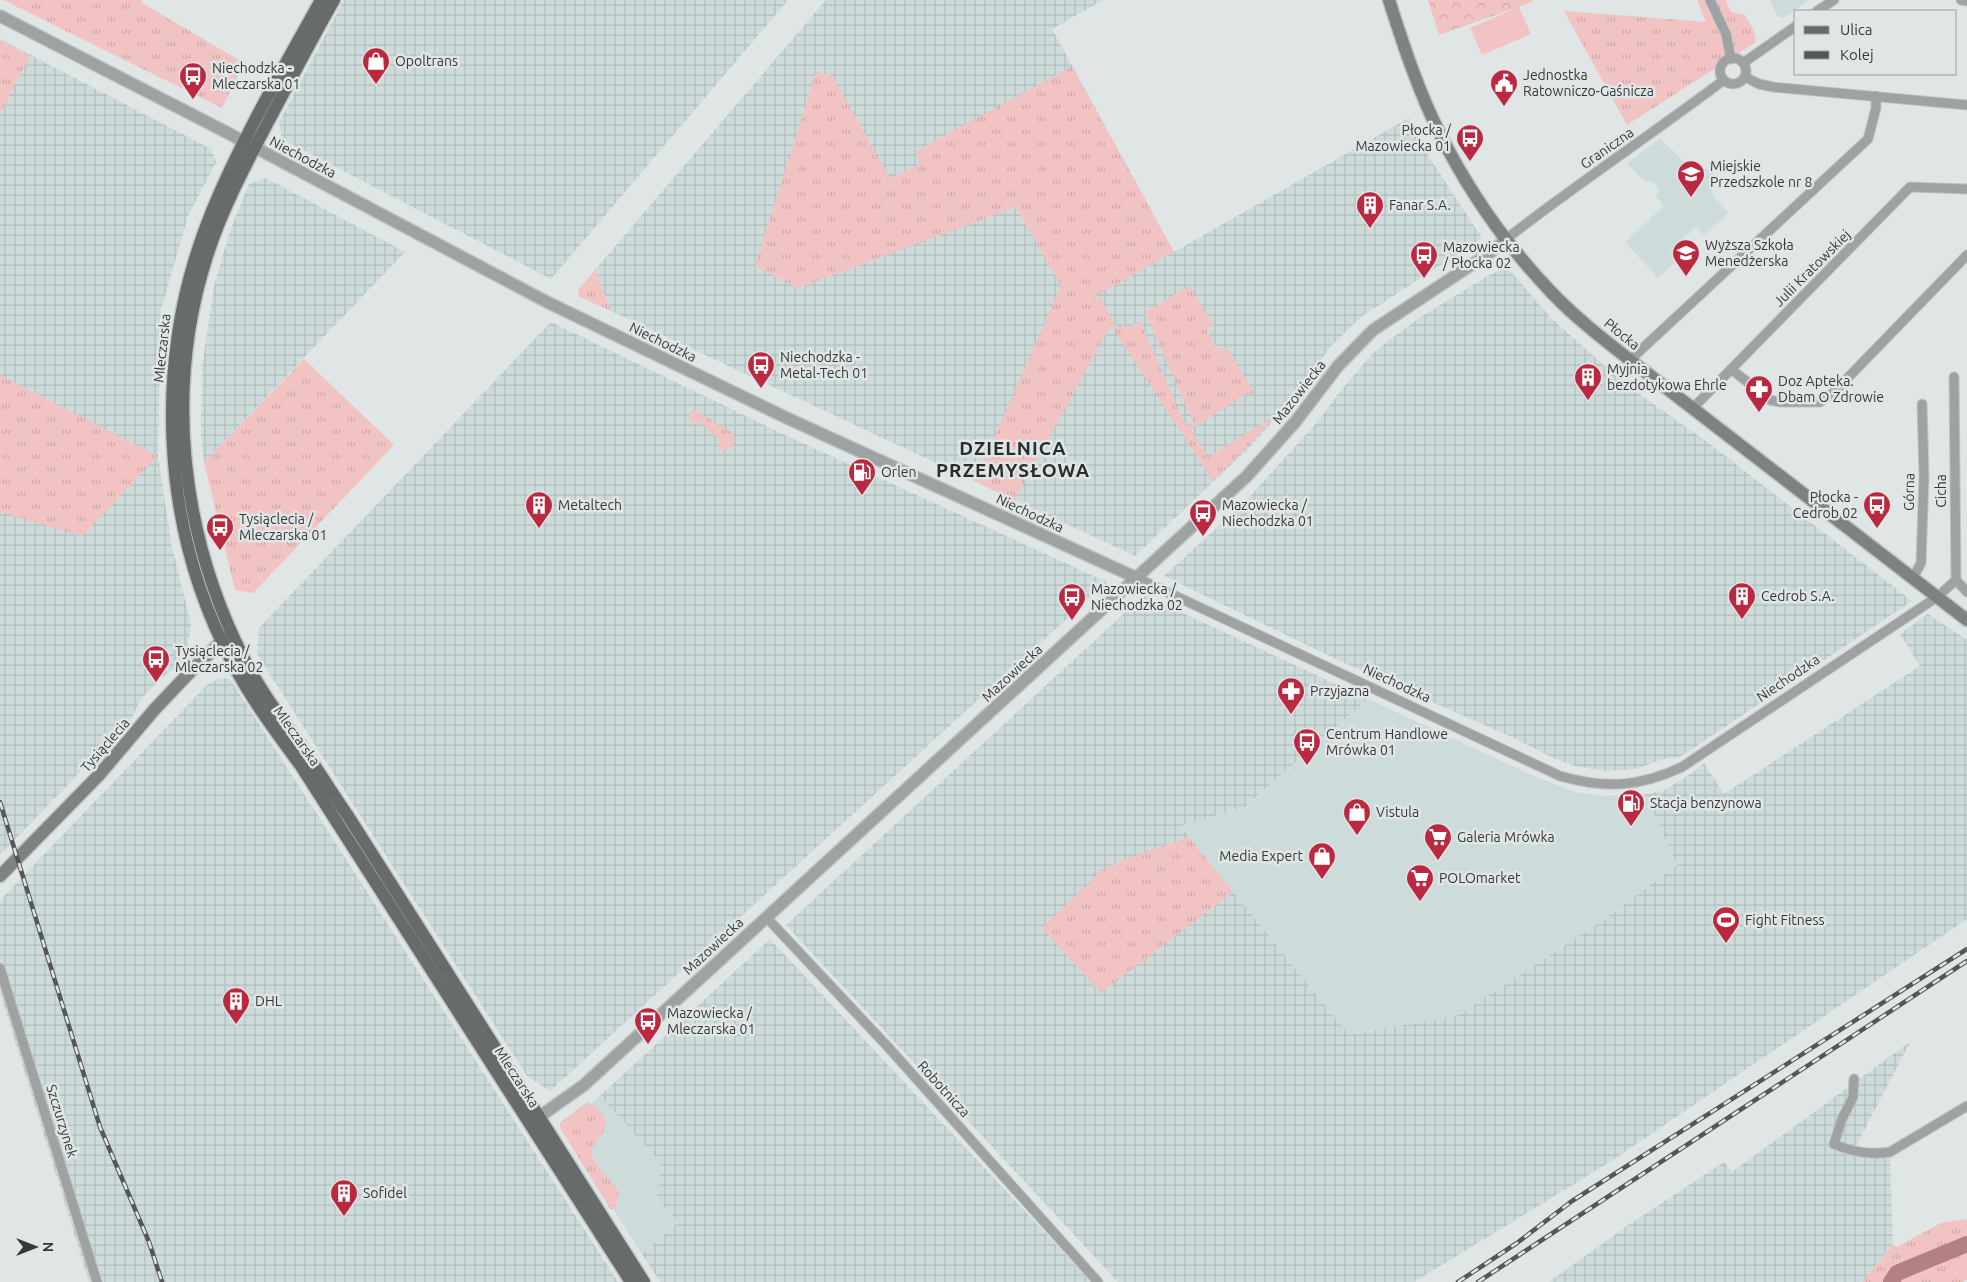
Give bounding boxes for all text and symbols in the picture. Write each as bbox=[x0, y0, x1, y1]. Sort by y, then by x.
legend bbox=[1794, 10, 1957, 75]
text: Ulica bbox=[1840, 21, 1872, 38]
shop icon: Opoltrans bbox=[361, 46, 391, 85]
text: Kolej bbox=[1840, 46, 1874, 63]
place label: Opoltrans bbox=[395, 53, 458, 69]
place label: Niechodzka - Mleczarska 01 bbox=[212, 60, 300, 92]
bus stop icon: Niechodzka - Mleczarska 01 bbox=[178, 61, 208, 100]
place label: Jednostka Ratowniczo-Gaśnicza bbox=[1523, 67, 1654, 99]
public building icon: Jednostka Ratowniczo-Gaśnicza bbox=[1489, 68, 1519, 107]
place label: Płocka / Mazowiecka 01 bbox=[1355, 122, 1452, 154]
bus stop icon: Płocka / Mazowiecka 01 bbox=[1455, 123, 1485, 162]
street label: Graniczna bbox=[1577, 124, 1637, 172]
street label: Niechodzka bbox=[267, 133, 339, 181]
place label: Miejskie Przedszkole nr 8 bbox=[1710, 158, 1813, 190]
school or university icon: Miejskie Przedszkole nr 8 bbox=[1676, 159, 1706, 198]
building icon: Fanar S.A. bbox=[1355, 190, 1385, 229]
place label: Fanar S.A. bbox=[1389, 197, 1451, 213]
street label: Julii Kratowskiej bbox=[1770, 226, 1854, 310]
place label: Wyższa Szkoła Menedżerska bbox=[1705, 237, 1794, 269]
school or university icon: Wyższa Szkoła Menedżerska bbox=[1671, 238, 1701, 277]
place label: Mazowiecka / Płocka 02 bbox=[1442, 239, 1520, 271]
bus stop icon: Mazowiecka / Płocka 02 bbox=[1409, 240, 1439, 279]
street label: Mleczarska bbox=[150, 313, 174, 383]
street label: Płocka bbox=[1601, 315, 1643, 353]
street label: Niechodzka bbox=[627, 319, 699, 365]
place label: Niechodzka - Metal-Tech 01 bbox=[780, 349, 868, 381]
bus stop icon: Niechodzka - Metal-Tech 01 bbox=[746, 350, 776, 389]
street label: Mazowiecka bbox=[1269, 357, 1329, 427]
place label: Myjnia bezdotykowa Ehrle bbox=[1607, 361, 1727, 393]
building icon: Myjnia bezdotykowa Ehrle bbox=[1573, 362, 1603, 401]
place label: Doz Apteka. Dbam O Zdrowie bbox=[1778, 373, 1884, 405]
pharmacy icon: Doz Apteka. Dbam O Zdrowie bbox=[1744, 374, 1774, 413]
district label: DZIELNICA PRZEMYSŁOWA bbox=[936, 437, 1090, 481]
fuel station icon: Orlen bbox=[847, 457, 877, 496]
place label: Orlen bbox=[881, 464, 917, 480]
street label: Górna bbox=[1901, 473, 1917, 511]
street label: Cicha bbox=[1933, 474, 1949, 508]
place label: Płocka - Cedrob 02 bbox=[1793, 489, 1858, 521]
building icon: Metaltech bbox=[524, 490, 554, 529]
street label: Niechodzka bbox=[994, 490, 1066, 536]
bus stop icon: Płocka - Cedrob 02 bbox=[1862, 490, 1892, 529]
place label: Metaltech bbox=[558, 497, 622, 513]
place label: Mazowiecka / Niechodzka 01 bbox=[1222, 497, 1314, 529]
bus stop icon: Mazowiecka / Niechodzka 01 bbox=[1188, 498, 1218, 537]
place label: Tysiąclecia / Mleczarska 01 bbox=[239, 511, 327, 543]
bus stop icon: Tysiąclecia / Mleczarska 01 bbox=[205, 512, 235, 551]
place label: Mazowiecka / Niechodzka 02 bbox=[1091, 581, 1183, 613]
building icon: Cedrob S.A. bbox=[1727, 581, 1757, 620]
bus stop icon: Mazowiecka / Niechodzka 02 bbox=[1057, 582, 1087, 621]
place label: Cedrob S.A. bbox=[1761, 588, 1835, 604]
street label: Mazowiecka bbox=[979, 641, 1045, 705]
place label: Tysiąclecia / Mleczarska 02 bbox=[175, 643, 263, 675]
bus stop icon: Tysiąclecia / Mleczarska 02 bbox=[141, 644, 171, 683]
street label: Niechodzka bbox=[1753, 651, 1823, 705]
street label: Niechodzka bbox=[1361, 660, 1433, 706]
pharmacy icon: Przyjazna bbox=[1276, 676, 1306, 715]
place label: Przyjazna bbox=[1310, 683, 1369, 699]
street label: Mleczarska bbox=[271, 703, 323, 769]
street label: Tysiąclecia bbox=[77, 715, 133, 775]
place label: Centrum Handlowe Mrówka 01 bbox=[1326, 726, 1448, 758]
bus stop icon: Centrum Handlowe Mrówka 01 bbox=[1292, 727, 1322, 766]
fuel station icon: Stacja benzynowa bbox=[1616, 788, 1646, 827]
place label: Stacja benzynowa bbox=[1650, 795, 1762, 811]
shop icon: Vistula bbox=[1342, 797, 1372, 836]
place label: Vistula bbox=[1376, 804, 1419, 820]
supermarket icon: Galeria Mrówka bbox=[1423, 822, 1453, 861]
place label: Galeria Mrówka bbox=[1457, 829, 1555, 845]
shop icon: Media Expert bbox=[1307, 841, 1337, 880]
place label: Media Expert bbox=[1219, 848, 1303, 864]
supermarket icon: POLOmarket bbox=[1405, 863, 1435, 902]
place label: POLOmarket bbox=[1439, 870, 1521, 886]
sports icon: Fight Fitness bbox=[1711, 905, 1741, 944]
place label: Fight Fitness bbox=[1745, 912, 1825, 928]
street label: Mazowiecka bbox=[680, 914, 746, 978]
building icon: DHL bbox=[221, 986, 251, 1025]
place label: DHL bbox=[255, 993, 282, 1009]
place label: Mazowiecka / Mleczarska 01 bbox=[667, 1005, 755, 1037]
bus stop icon: Mazowiecka / Mleczarska 01 bbox=[633, 1006, 663, 1045]
street label: Mleczarska bbox=[491, 1044, 543, 1110]
street label: Robotnicza bbox=[915, 1058, 973, 1120]
street label: Szczurzynek bbox=[43, 1082, 81, 1160]
building icon: Sofidel bbox=[329, 1178, 359, 1217]
place label: Sofidel bbox=[363, 1185, 407, 1201]
north arrow bbox=[10, 1222, 60, 1272]
text: N bbox=[40, 1242, 56, 1252]

